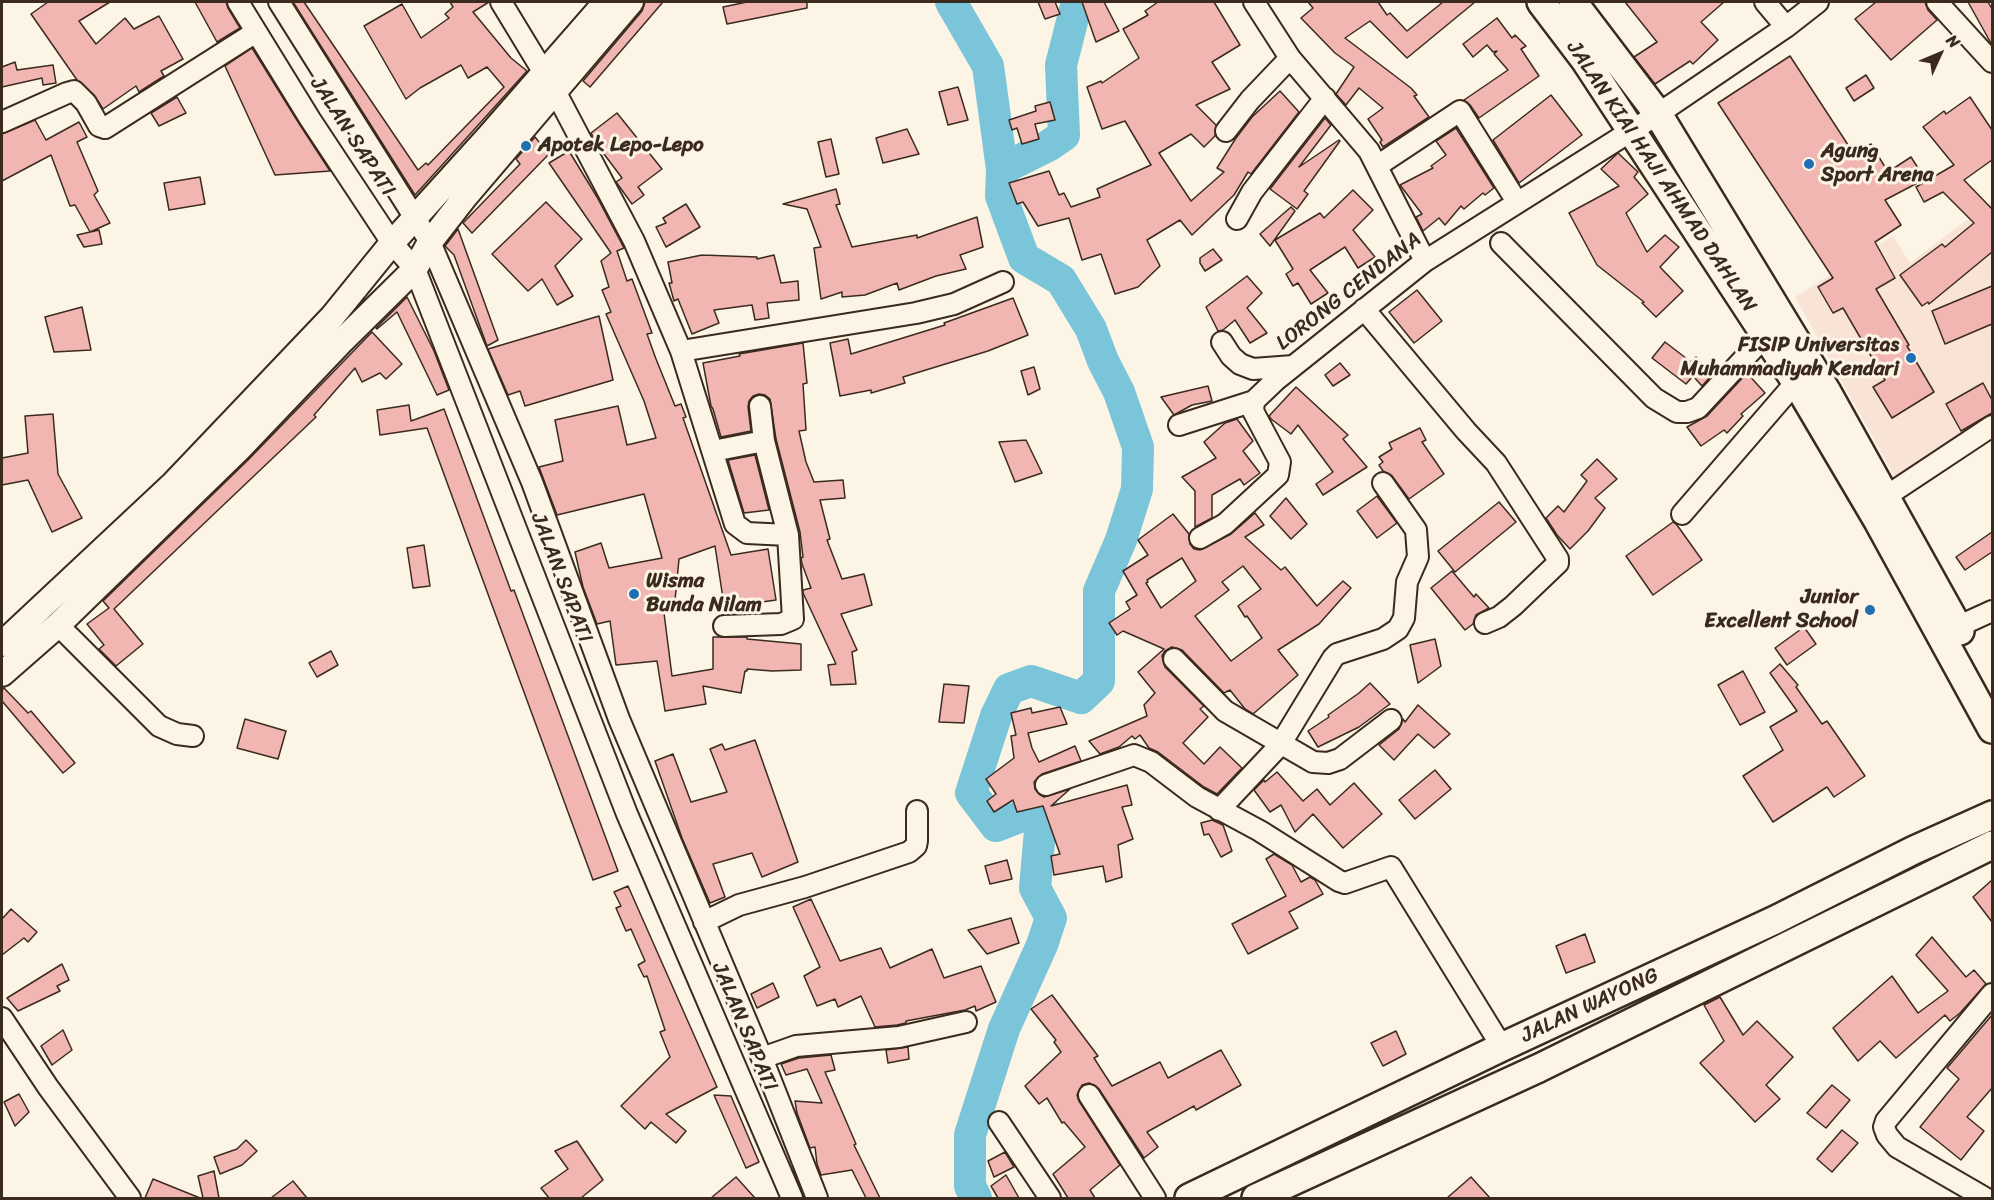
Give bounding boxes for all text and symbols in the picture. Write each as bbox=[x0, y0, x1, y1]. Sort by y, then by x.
north arrow bbox=[1910, 24, 1970, 84]
text: N bbox=[1939, 27, 1968, 55]
street label: JALAN KIAI HAJI AHMAD DAHLAN bbox=[1561, 37, 1761, 317]
street label: JALAN SAPATI bbox=[304, 73, 400, 201]
place label: Apotek Lepo-Lepo bbox=[538, 133, 704, 159]
marker: Apotek Lepo-Lepo bbox=[519, 139, 533, 153]
place label: Agung Sport Arena bbox=[1821, 139, 1934, 189]
marker: Agung Sport Arena bbox=[1802, 157, 1816, 171]
street label: LORONG CENDANA bbox=[1272, 228, 1426, 356]
place label: FISIP Universitas Muhammadiyah Kendari bbox=[1681, 333, 1899, 383]
marker: FISIP Universitas Muhammadiyah Kendari bbox=[1904, 351, 1918, 365]
street label: JALAN SAPATI bbox=[525, 510, 597, 646]
place label: Wisma Bunda Nilam bbox=[646, 569, 762, 619]
place label: Junior Excellent School bbox=[1704, 585, 1858, 635]
marker: Wisma Bunda Nilam bbox=[627, 587, 641, 601]
marker: Junior Excellent School bbox=[1863, 603, 1877, 617]
street label: JALAN SAPATI bbox=[706, 959, 782, 1095]
street label: JALAN WAYONG bbox=[1517, 963, 1663, 1049]

